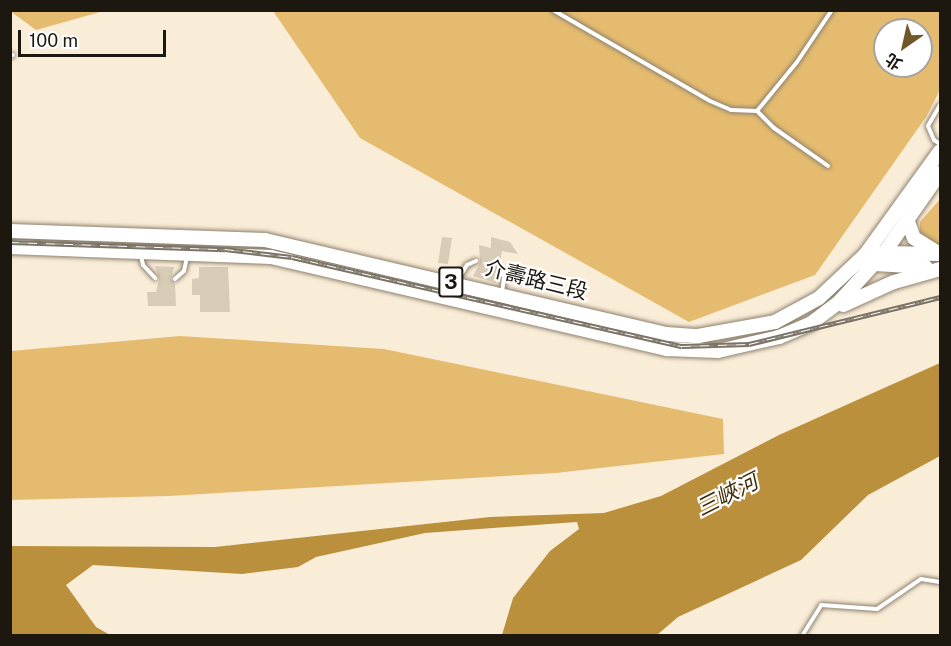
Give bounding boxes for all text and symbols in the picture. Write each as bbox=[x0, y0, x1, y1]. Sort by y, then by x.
scale bar bbox=[21, 18, 170, 56]
north arrow bbox=[873, 18, 933, 78]
text: 100 m bbox=[29, 30, 78, 51]
text: 北 bbox=[882, 49, 906, 74]
street label: 介壽路三段 bbox=[482, 255, 590, 305]
road number: 3 bbox=[438, 265, 464, 299]
water label: 三峽河 bbox=[692, 468, 762, 522]

